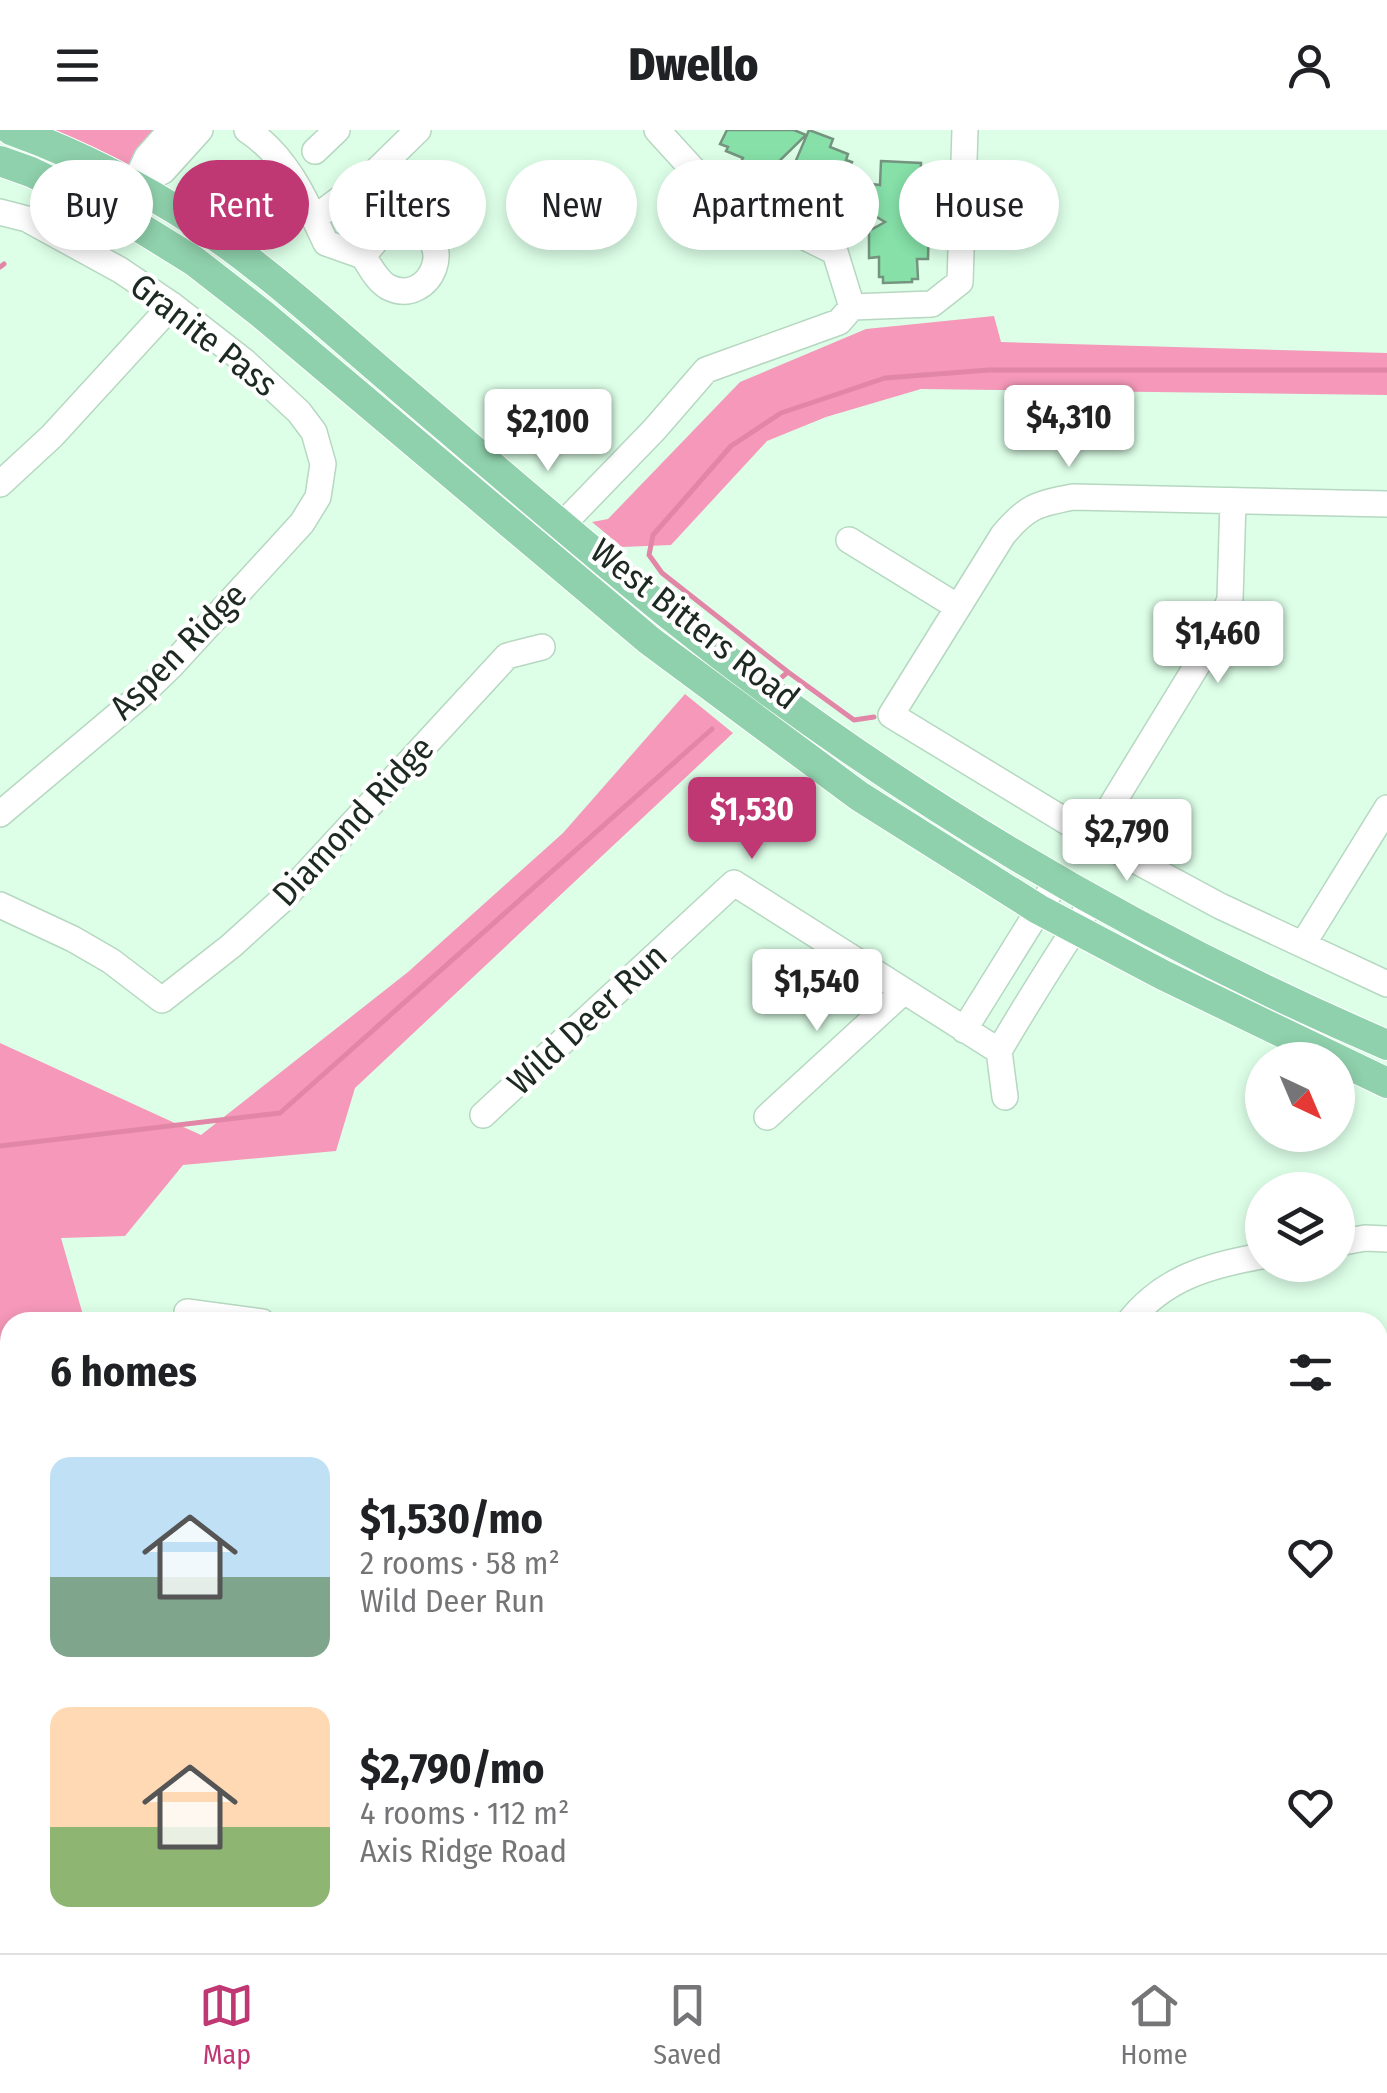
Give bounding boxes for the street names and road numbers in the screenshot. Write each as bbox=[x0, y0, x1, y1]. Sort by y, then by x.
street label: Granite Pass bbox=[122, 265, 286, 405]
street label: West Bitters Road bbox=[582, 530, 808, 718]
street label: Aspen Ridge bbox=[101, 574, 255, 728]
street label: Diamond Ridge bbox=[264, 727, 442, 915]
street label: Wild Deer Run bbox=[499, 935, 675, 1103]

